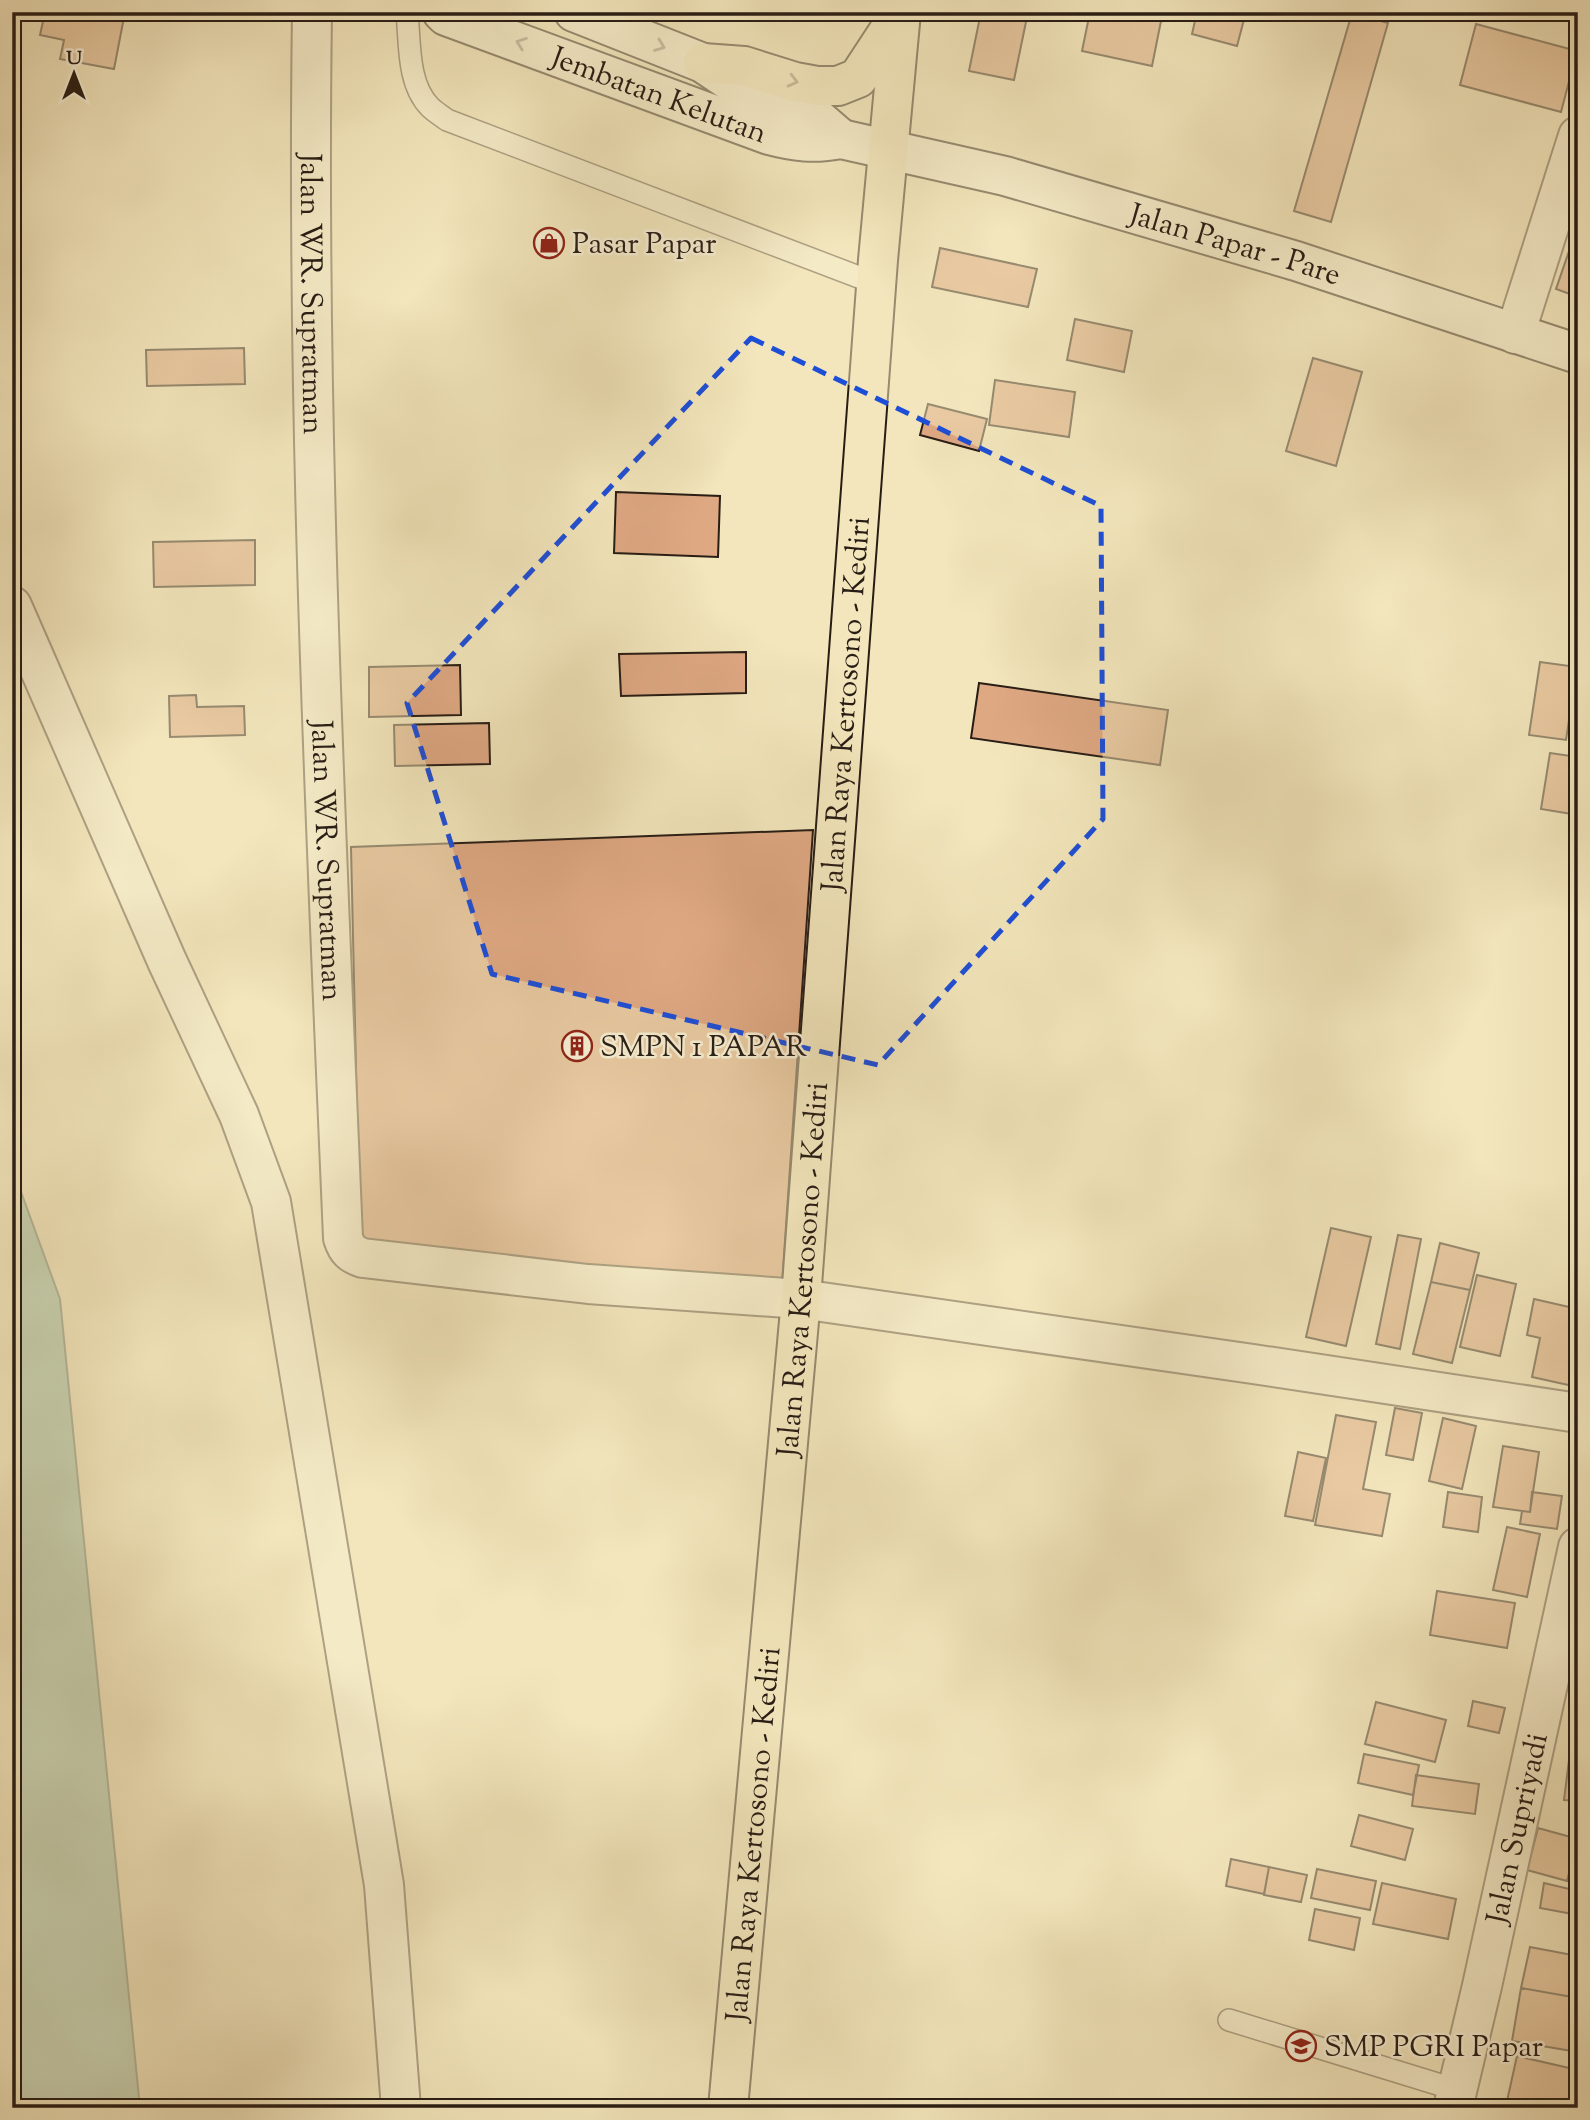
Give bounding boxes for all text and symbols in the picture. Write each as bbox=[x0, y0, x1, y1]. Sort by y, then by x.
street label: Jembatan Kelutan bbox=[543, 37, 773, 156]
north arrow bbox=[38, 38, 108, 108]
one-way arrow bbox=[515, 38, 527, 52]
one-way arrow bbox=[654, 38, 666, 52]
text: U bbox=[66, 46, 82, 73]
one-way arrow bbox=[787, 73, 799, 87]
street label: Jalan WR. Supratman bbox=[287, 151, 333, 435]
street label: Jalan Papar - Pare bbox=[1122, 194, 1346, 298]
place label: Pasar Papar bbox=[572, 224, 717, 267]
shop icon: Pasar Papar bbox=[532, 226, 566, 260]
street label: Jalan Raya Kertosono - Kediri bbox=[812, 515, 883, 895]
street label: Jalan WR. Supratman bbox=[298, 718, 352, 1002]
place label: SMPN 1 PAPAR bbox=[600, 1027, 807, 1070]
building icon: SMPN 1 PAPAR bbox=[560, 1029, 594, 1063]
street label: Jalan Raya Kertosono - Kediri bbox=[768, 1081, 841, 1461]
street label: Jalan Raya Kertosono - Kediri bbox=[717, 1645, 794, 2025]
street label: Jalan Supriyadi bbox=[1477, 1729, 1561, 1930]
place label: SMP PGRI Papar bbox=[1324, 2027, 1543, 2070]
school or university icon: SMP PGRI Papar bbox=[1284, 2029, 1318, 2063]

